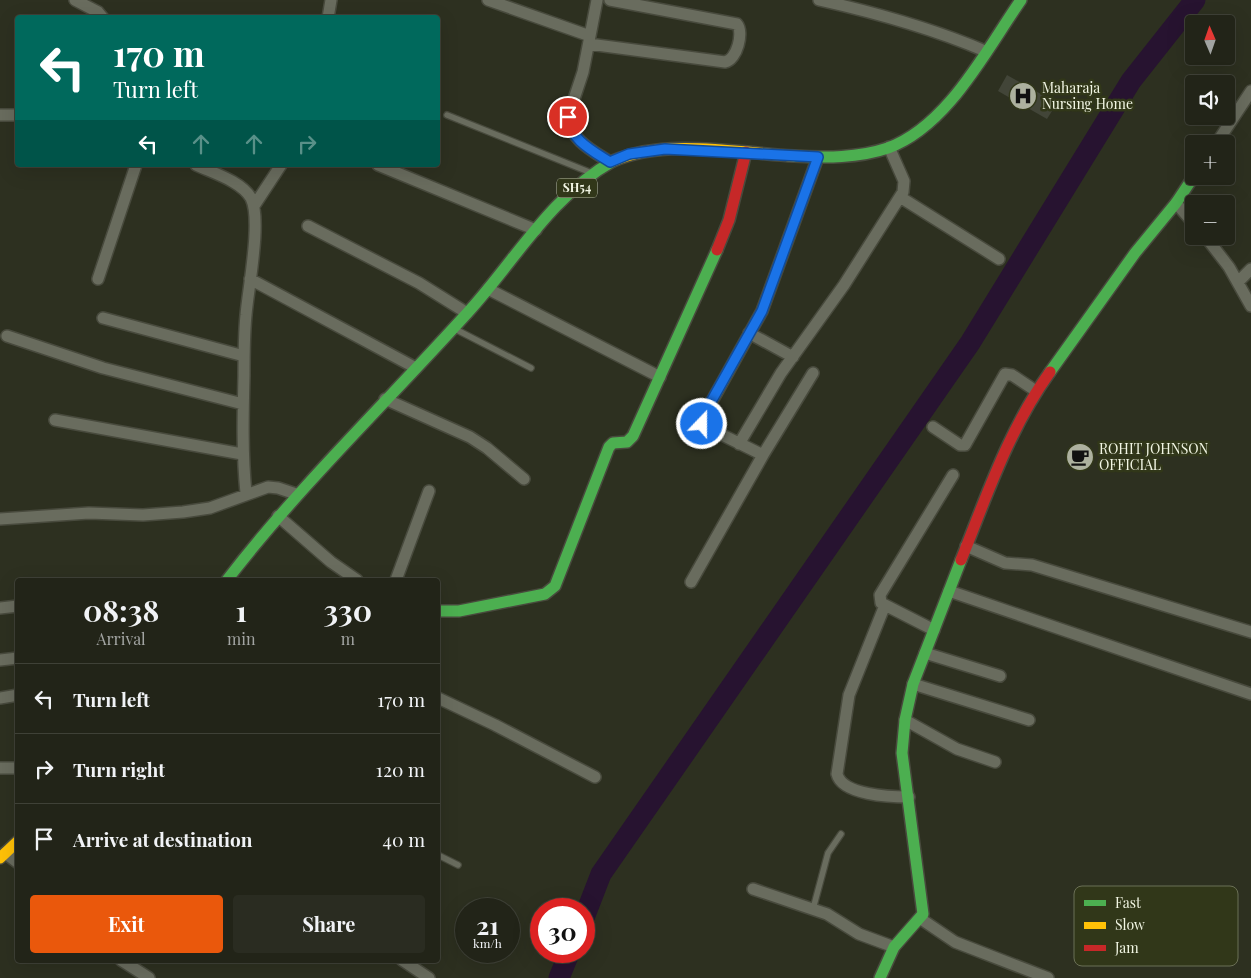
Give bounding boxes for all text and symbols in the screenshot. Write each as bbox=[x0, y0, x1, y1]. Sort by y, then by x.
north arrow bbox=[1185, 15, 1235, 65]
map controls bbox=[1185, 15, 1235, 245]
text: 170 m bbox=[113, 29, 205, 76]
icon: left bbox=[30, 35, 95, 100]
text: Turn left bbox=[113, 74, 198, 104]
button: sound bbox=[1185, 75, 1235, 125]
place label: Maharaja Nursing Home bbox=[1042, 78, 1133, 113]
hospital icon: Maharaja Nursing Home bbox=[1008, 81, 1038, 111]
pin bbox=[547, 96, 589, 138]
icon: arrive bbox=[554, 103, 582, 131]
icon: left bbox=[134, 130, 162, 158]
icon: ahead bbox=[187, 130, 215, 158]
icon: ahead bbox=[240, 130, 268, 158]
icon: right bbox=[293, 130, 321, 158]
button: + bbox=[1185, 135, 1235, 185]
road number: SH54 bbox=[557, 178, 597, 198]
button: − bbox=[1185, 195, 1235, 245]
position arrow bbox=[675, 397, 727, 449]
place label: ROHIT JOHNSON OFFICIAL bbox=[1099, 439, 1209, 474]
cafe icon: ROHIT JOHNSON OFFICIAL bbox=[1065, 442, 1095, 472]
text: 08:38 bbox=[83, 590, 159, 630]
text: 1 bbox=[236, 590, 247, 630]
text: 330 bbox=[323, 590, 372, 630]
text: Arrival bbox=[96, 628, 146, 649]
text: min bbox=[227, 628, 256, 649]
text: m bbox=[341, 628, 355, 649]
icon: left bbox=[30, 685, 58, 713]
text: Turn left bbox=[73, 686, 150, 712]
text: 170 m bbox=[377, 686, 425, 712]
icon: right bbox=[30, 755, 58, 783]
text: Turn right bbox=[73, 756, 165, 782]
text: 120 m bbox=[376, 756, 425, 782]
icon: arrive bbox=[30, 825, 58, 853]
text: Arrive at destination bbox=[73, 826, 253, 852]
text: 40 m bbox=[383, 826, 425, 852]
legend bbox=[1074, 886, 1238, 966]
text: Fast bbox=[1115, 893, 1142, 912]
button: Exit bbox=[30, 895, 223, 953]
button: Share bbox=[233, 895, 425, 953]
speed limit sign: 30 bbox=[530, 898, 595, 963]
text: 21 bbox=[476, 908, 499, 941]
text: Slow bbox=[1115, 915, 1145, 934]
text: km/h bbox=[473, 935, 502, 951]
text: Jam bbox=[1114, 938, 1139, 957]

